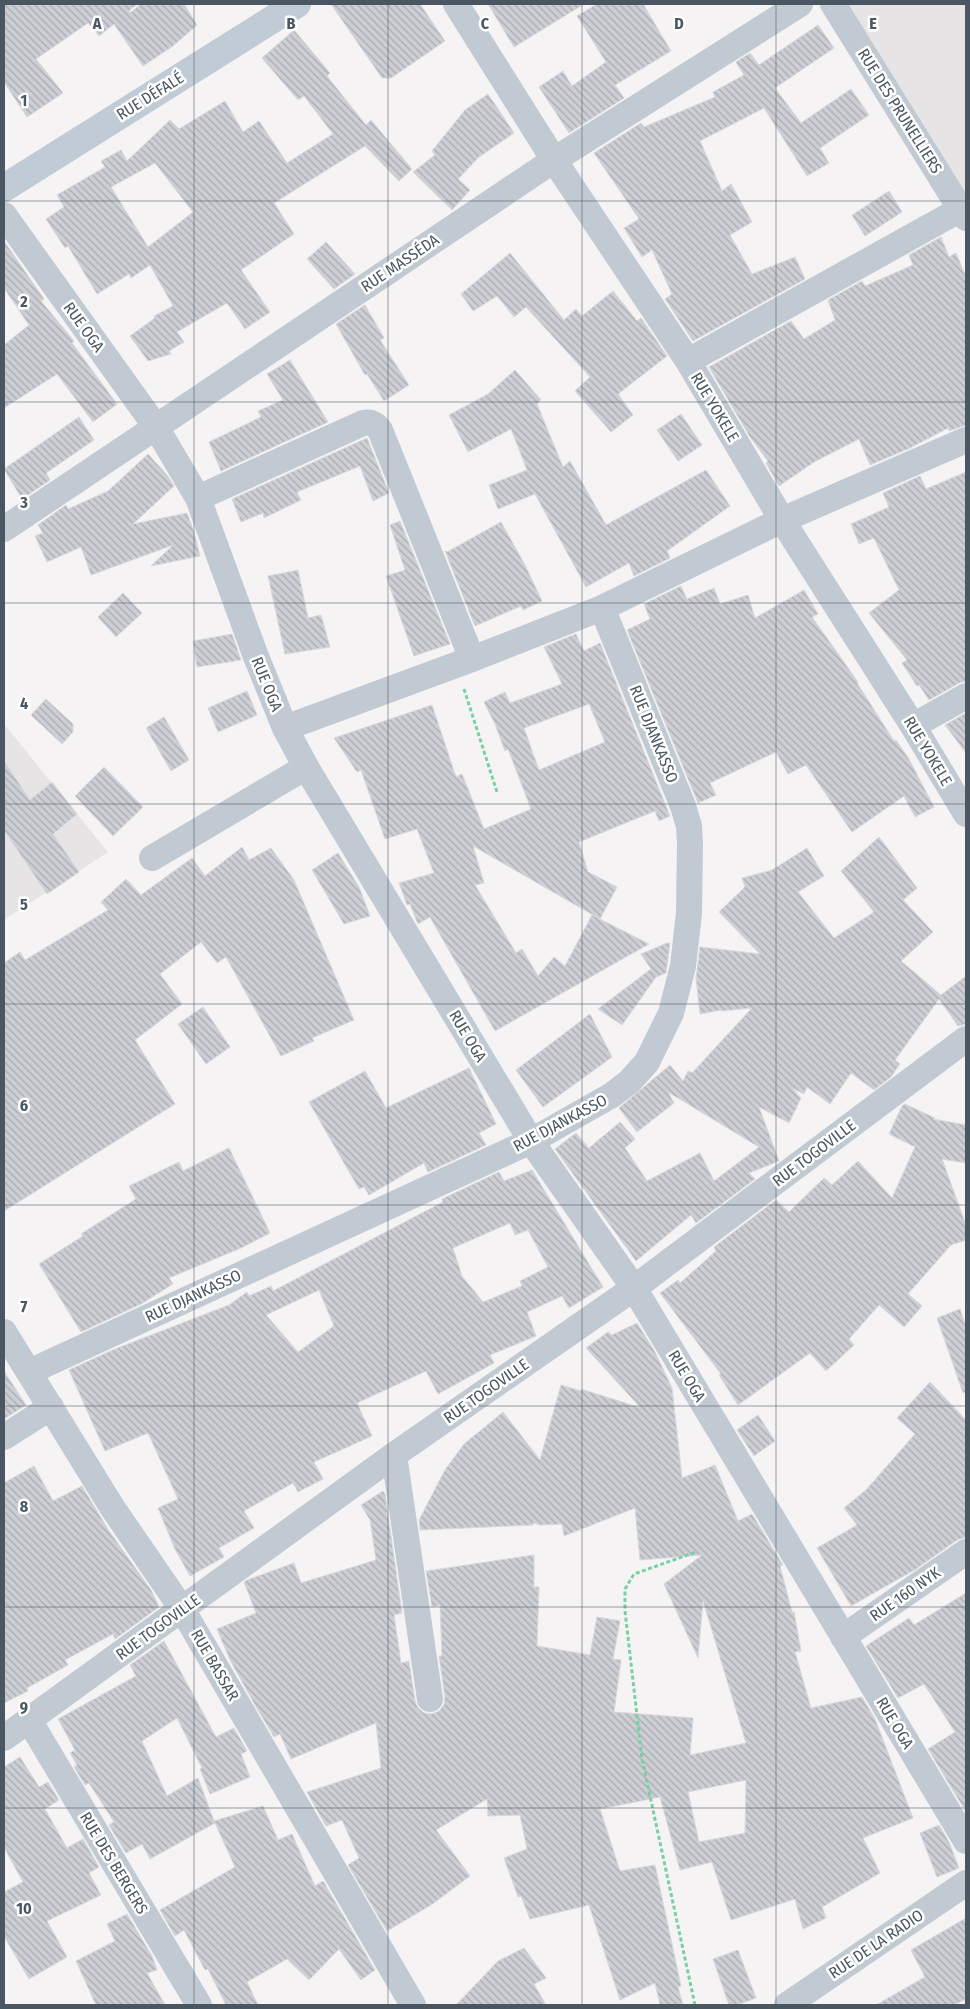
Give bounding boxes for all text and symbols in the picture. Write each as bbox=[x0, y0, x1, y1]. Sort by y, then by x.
text: A bbox=[92, 14, 102, 33]
text: B bbox=[287, 14, 296, 33]
text: C bbox=[481, 14, 490, 33]
text: D bbox=[674, 14, 684, 33]
text: E bbox=[869, 14, 877, 33]
street label: RUE DES PRUNELLIERS bbox=[854, 45, 946, 177]
street label: RUE DÉFALÉ bbox=[113, 68, 187, 124]
text: 1 bbox=[21, 91, 27, 110]
street label: RUE MASSÉDA bbox=[357, 230, 443, 296]
text: 2 bbox=[19, 292, 28, 311]
street label: RUE OGA bbox=[60, 298, 109, 356]
street label: RUE YOKELE bbox=[687, 369, 743, 445]
text: 3 bbox=[19, 493, 28, 512]
street label: RUE OGA bbox=[248, 654, 287, 714]
street label: RUE DJANKASSO bbox=[626, 682, 682, 786]
text: 4 bbox=[20, 694, 28, 713]
street label: RUE YOKELE bbox=[900, 713, 956, 789]
text: 5 bbox=[20, 895, 28, 914]
street label: RUE OGA bbox=[445, 1007, 491, 1066]
street label: RUE DJANKASSO bbox=[510, 1090, 610, 1156]
text: 6 bbox=[20, 1096, 28, 1115]
street label: RUE TOGOVILLE bbox=[769, 1116, 859, 1190]
street label: RUE DJANKASSO bbox=[142, 1266, 244, 1326]
text: 7 bbox=[21, 1297, 28, 1316]
street label: RUE OGA bbox=[664, 1347, 710, 1406]
street label: RUE TOGOVILLE bbox=[440, 1355, 532, 1427]
text: 8 bbox=[20, 1497, 29, 1516]
street label: RUE 160 NYK bbox=[866, 1562, 944, 1625]
street label: RUE TOGOVILLE bbox=[112, 1590, 204, 1664]
street label: RUE BASSAR bbox=[187, 1626, 243, 1704]
street label: RUE OGA bbox=[872, 1694, 918, 1753]
text: 9 bbox=[20, 1698, 28, 1717]
street label: RUE DES BERGERS bbox=[76, 1809, 152, 1918]
text: 10 bbox=[16, 1899, 32, 1918]
street label: RUE DE LA RADIO bbox=[825, 1905, 927, 1983]

